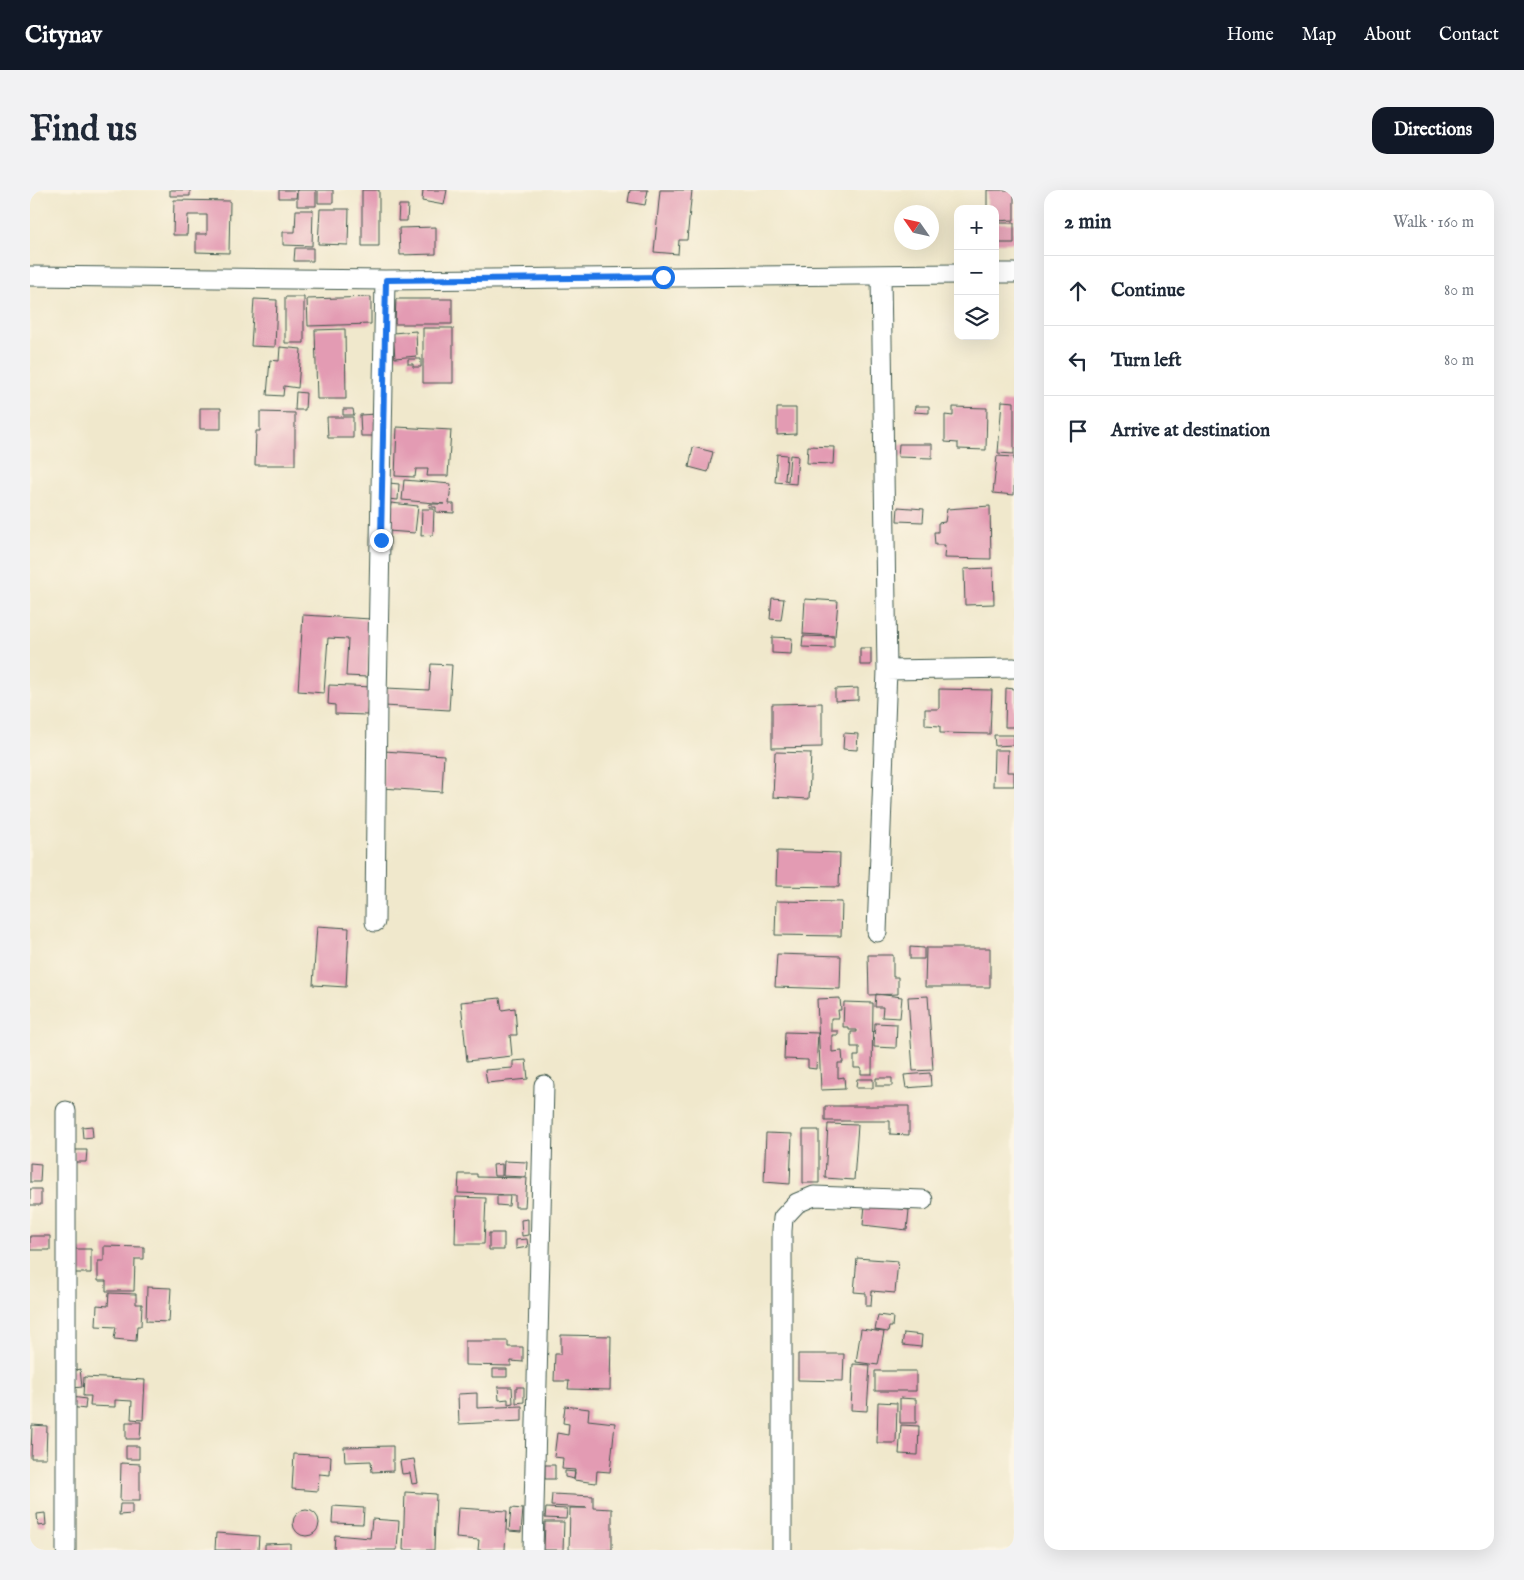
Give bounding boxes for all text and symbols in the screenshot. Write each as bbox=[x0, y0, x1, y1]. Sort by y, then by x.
text: Citynav bbox=[25, 20, 102, 51]
text: Home bbox=[1227, 24, 1274, 47]
text: Map bbox=[1302, 24, 1336, 47]
text: About bbox=[1364, 24, 1411, 47]
text: Contact bbox=[1439, 24, 1499, 47]
button: Directions bbox=[1372, 107, 1494, 154]
text: Find us bbox=[30, 108, 137, 153]
north arrow bbox=[894, 205, 939, 250]
map controls bbox=[954, 205, 999, 340]
button: + bbox=[954, 205, 999, 250]
text: 2 min bbox=[1064, 209, 1111, 236]
text: Walk · 160 m bbox=[1393, 213, 1474, 233]
button: − bbox=[954, 250, 999, 295]
route start bbox=[652, 266, 675, 289]
icon: ahead bbox=[1064, 277, 1092, 305]
text: Continue bbox=[1111, 279, 1185, 303]
text: 80 m bbox=[1444, 281, 1474, 301]
button: layers bbox=[954, 295, 999, 340]
icon: left bbox=[1064, 347, 1092, 375]
text: Turn left bbox=[1111, 349, 1182, 373]
text: 80 m bbox=[1444, 351, 1474, 371]
icon: arrive bbox=[1064, 417, 1092, 445]
text: Arrive at destination bbox=[1111, 419, 1270, 443]
route end bbox=[370, 529, 393, 552]

